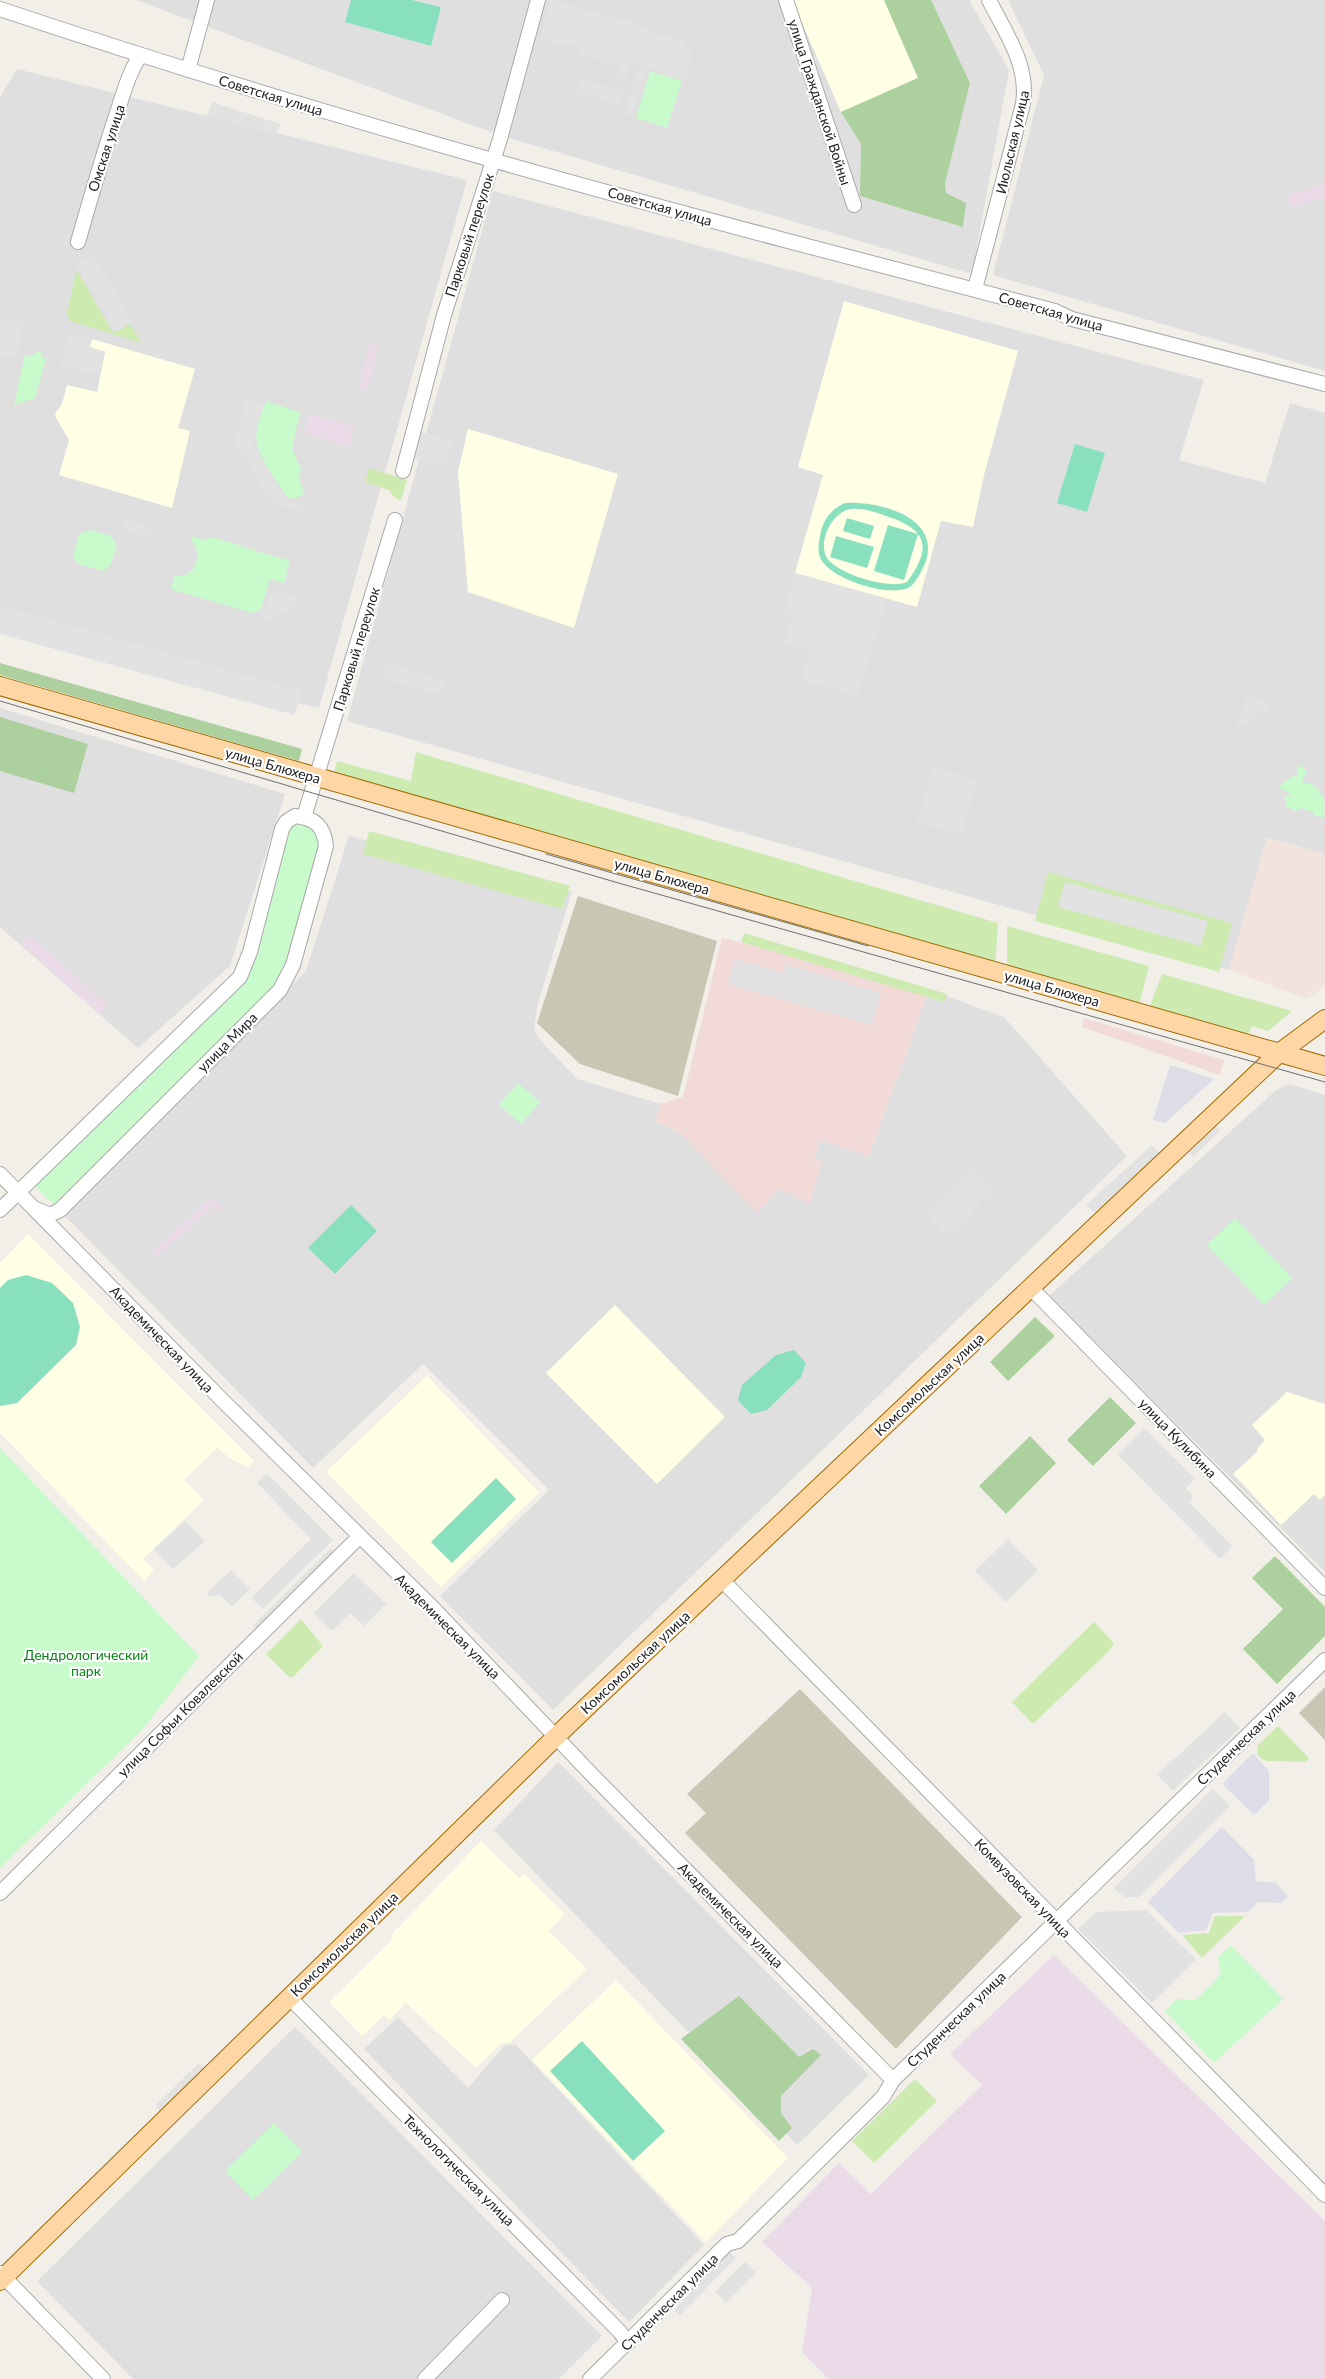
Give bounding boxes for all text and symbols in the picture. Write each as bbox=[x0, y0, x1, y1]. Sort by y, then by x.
street label: улица Гражданской Войны bbox=[785, 17, 855, 187]
street label: Советская улица bbox=[217, 71, 325, 119]
street label: Июльская улица bbox=[992, 88, 1032, 195]
street label: Омская улица bbox=[84, 102, 128, 194]
street label: Парковый переулок bbox=[441, 170, 497, 299]
street label: Советская улица bbox=[606, 183, 714, 229]
street label: Советская улица bbox=[997, 288, 1105, 334]
street label: Парковый переулок bbox=[329, 584, 383, 713]
street label: улица Блюхера bbox=[224, 743, 322, 787]
street label: улица Блюхера bbox=[613, 854, 711, 898]
street label: улица Блюхера bbox=[1003, 966, 1101, 1010]
street label: улица Мира bbox=[194, 1009, 260, 1075]
street label: Академическая улица bbox=[107, 1282, 217, 1396]
street label: Комсомольская улица bbox=[871, 1329, 987, 1439]
street label: улица Кулибина bbox=[1136, 1395, 1220, 1481]
street label: Академическая улица bbox=[392, 1570, 504, 1682]
street label: Комсомольская улица bbox=[577, 1607, 693, 1717]
park label: Дендрологический парк bbox=[24, 1646, 148, 1679]
street label: улица Софьи Ковалевской bbox=[114, 1648, 246, 1780]
street label: Студенческая улица bbox=[1193, 1685, 1299, 1789]
street label: Комвузовская улица bbox=[971, 1835, 1075, 1941]
street label: Академическая улица bbox=[675, 1859, 787, 1971]
street label: Комсомольская улица bbox=[287, 1888, 401, 2000]
street label: Студенческая улица bbox=[903, 1967, 1009, 2071]
street label: Технологическая улица bbox=[400, 2111, 518, 2229]
street label: Студенческая улица bbox=[617, 2250, 721, 2354]

